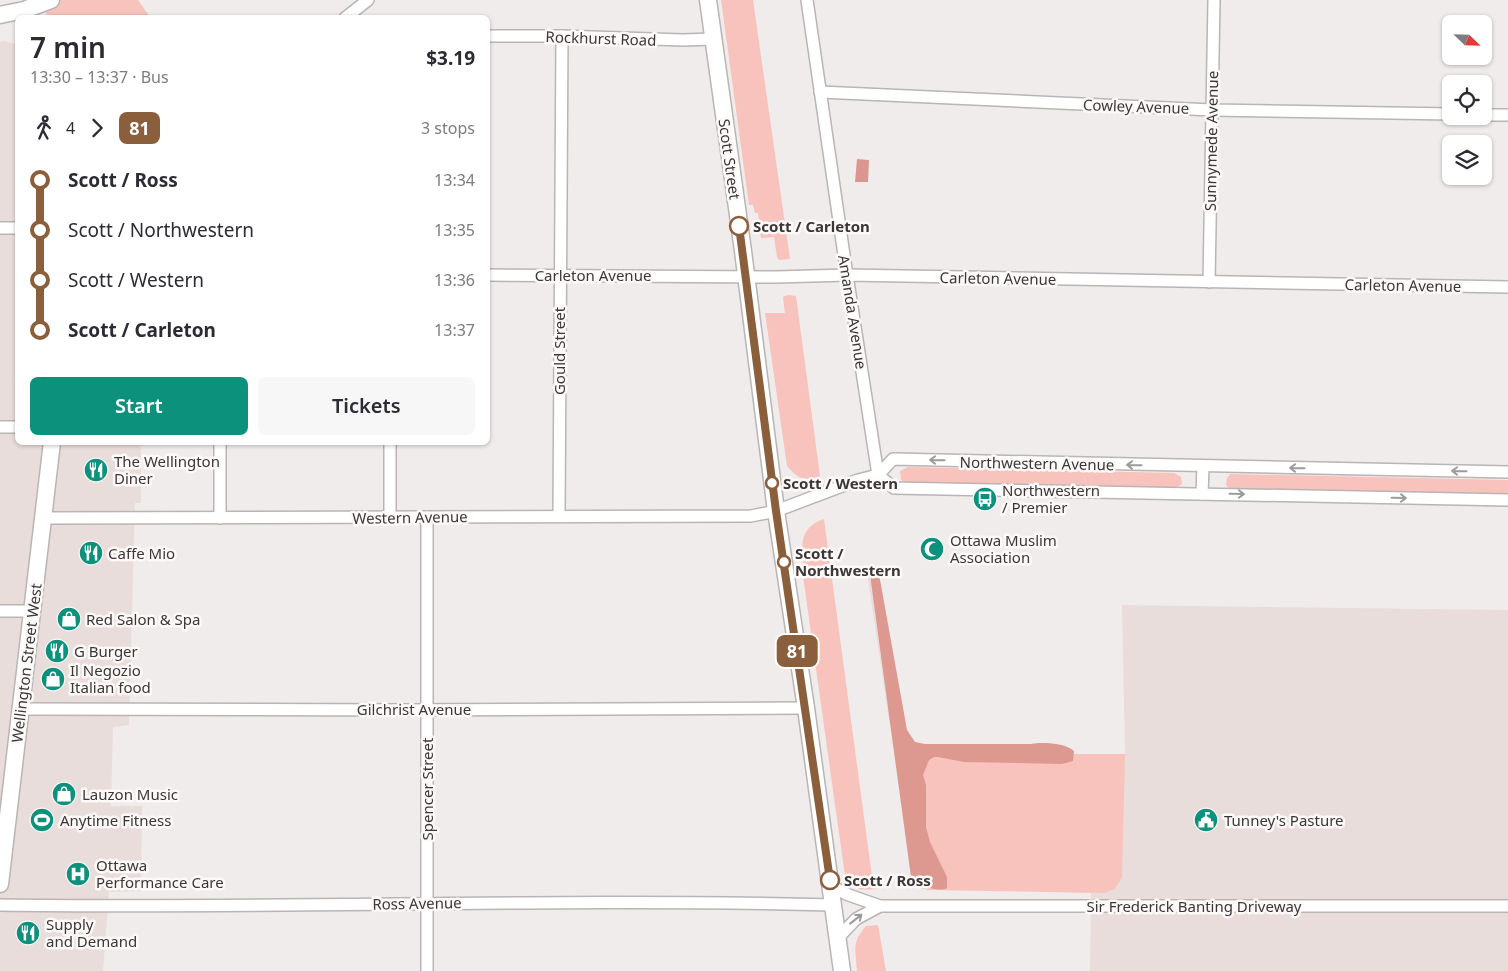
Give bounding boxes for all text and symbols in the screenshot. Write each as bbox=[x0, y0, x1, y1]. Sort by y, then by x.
north arrow bbox=[1442, 15, 1492, 65]
map controls bbox=[1442, 15, 1492, 185]
street label: Rockhurst Road bbox=[545, 26, 657, 50]
text: 7 min bbox=[30, 28, 106, 66]
text: $3.19 bbox=[426, 45, 475, 71]
text: 13:30 – 13:37 · Bus bbox=[30, 66, 169, 88]
street label: Sunnymede Avenue bbox=[1200, 71, 1222, 211]
button: locate bbox=[1442, 75, 1492, 125]
street label: Cowley Avenue bbox=[1083, 94, 1189, 118]
icon: walk bbox=[30, 114, 58, 142]
icon: forward bbox=[83, 114, 111, 142]
text: 81 bbox=[129, 116, 150, 140]
text: 4 bbox=[66, 117, 75, 139]
text: 3 stops bbox=[421, 117, 475, 139]
street label: Scott Street bbox=[714, 117, 746, 201]
button: layers bbox=[1442, 135, 1492, 185]
text: Scott / Ross bbox=[68, 167, 178, 193]
text: 13:34 bbox=[434, 169, 475, 191]
marker: Scott / Carleton bbox=[729, 216, 749, 236]
place label: Scott / Carleton bbox=[753, 216, 870, 236]
text: Scott / Northwestern bbox=[68, 217, 254, 243]
text: 13:35 bbox=[434, 219, 475, 241]
street label: Amanda Avenue bbox=[834, 253, 872, 371]
street label: Carleton Avenue bbox=[535, 265, 651, 285]
text: Scott / Western bbox=[68, 267, 204, 293]
street label: Carleton Avenue bbox=[939, 267, 1057, 289]
text: 13:36 bbox=[434, 269, 475, 291]
street label: Carleton Avenue bbox=[1344, 274, 1462, 296]
street label: Gould Street bbox=[549, 306, 569, 395]
text: Scott / Carleton bbox=[68, 317, 216, 343]
text: 13:37 bbox=[434, 319, 475, 341]
button: Start bbox=[30, 377, 248, 435]
button: Tickets bbox=[258, 377, 475, 435]
place label: The Wellington Diner bbox=[114, 451, 220, 488]
street label: Northwestern Avenue bbox=[959, 452, 1115, 474]
one-way arrow bbox=[929, 455, 946, 465]
restaurant icon: The Wellington Diner bbox=[83, 457, 109, 483]
one-way arrow bbox=[1127, 460, 1143, 470]
one-way arrow bbox=[1289, 463, 1306, 473]
one-way arrow bbox=[1452, 466, 1468, 476]
place label: Scott / Western bbox=[783, 473, 898, 493]
marker: Scott / Western bbox=[765, 476, 779, 490]
place label: Northwestern / Premier bbox=[1002, 480, 1100, 517]
bus stop icon: Northwestern / Premier bbox=[972, 486, 998, 512]
one-way arrow bbox=[1228, 489, 1245, 499]
one-way arrow bbox=[1391, 493, 1407, 502]
street label: Western Avenue bbox=[352, 506, 468, 528]
place label: Ottawa Muslim Association bbox=[950, 530, 1057, 567]
mosque icon: Ottawa Muslim Association bbox=[919, 536, 945, 562]
restaurant icon: Caffe Mio bbox=[78, 540, 104, 566]
place label: Caffe Mio bbox=[108, 543, 175, 563]
place label: Scott / Northwestern bbox=[795, 543, 901, 580]
marker: Scott / Northwestern bbox=[777, 555, 791, 569]
street label: Wellington Street West bbox=[6, 582, 46, 744]
shop icon: Red Salon & Spa bbox=[56, 606, 82, 632]
place label: Red Salon & Spa bbox=[86, 609, 200, 629]
line badge: 81 bbox=[774, 635, 820, 667]
restaurant icon: G Burger bbox=[44, 638, 70, 664]
text: 81 bbox=[787, 639, 807, 663]
place label: G Burger bbox=[74, 641, 138, 661]
place label: Il Negozio Italian food bbox=[70, 660, 151, 697]
shop icon: Il Negozio Italian food bbox=[40, 666, 66, 692]
street label: Gilchrist Avenue bbox=[357, 699, 471, 719]
street label: Spencer Street bbox=[417, 737, 437, 840]
shop icon: Lauzon Music bbox=[51, 781, 77, 807]
place label: Lauzon Music bbox=[82, 784, 178, 804]
sports icon: Anytime Fitness bbox=[29, 807, 55, 833]
public building icon: Tunney's Pasture bbox=[1193, 807, 1219, 833]
place label: Anytime Fitness bbox=[60, 810, 171, 830]
place label: Tunney's Pasture bbox=[1224, 810, 1344, 830]
place label: Ottawa Performance Care bbox=[96, 855, 224, 892]
hospital icon: Ottawa Performance Care bbox=[65, 861, 91, 887]
marker: Scott / Ross bbox=[820, 870, 840, 890]
place label: Scott / Ross bbox=[844, 870, 931, 890]
street label: Ross Avenue bbox=[372, 892, 462, 914]
street label: Sir Frederick Banting Driveway bbox=[1087, 896, 1302, 916]
place label: Supply and Demand bbox=[46, 914, 137, 951]
one-way arrow bbox=[850, 914, 863, 925]
restaurant icon: Supply and Demand bbox=[15, 920, 41, 946]

